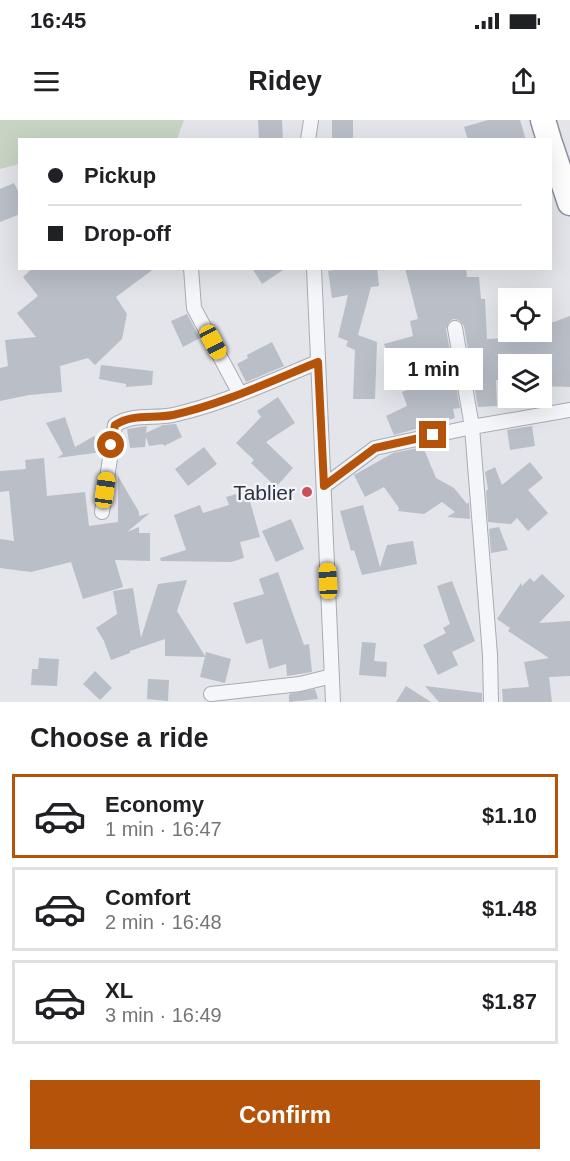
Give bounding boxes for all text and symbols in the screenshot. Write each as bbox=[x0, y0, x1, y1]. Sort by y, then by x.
text: 16:45 bbox=[30, 8, 86, 33]
icon: menu bbox=[30, 65, 63, 98]
icon: share bbox=[507, 65, 540, 98]
text: Ridey bbox=[248, 66, 322, 96]
text: Pickup bbox=[84, 163, 156, 188]
text: Drop-off bbox=[84, 221, 171, 246]
map controls bbox=[498, 288, 552, 408]
button: locate bbox=[498, 288, 552, 342]
car bbox=[197, 322, 229, 362]
callout: 1 min bbox=[384, 348, 482, 390]
button: layers bbox=[498, 354, 552, 408]
text: 1 min bbox=[407, 358, 460, 380]
route end bbox=[419, 421, 446, 448]
route start bbox=[97, 431, 124, 458]
car bbox=[94, 471, 116, 509]
place label: Tablier bbox=[233, 481, 295, 504]
marker: Tablier bbox=[300, 485, 314, 499]
car bbox=[318, 563, 338, 599]
text: Choose a ride bbox=[30, 723, 209, 753]
icon: car bbox=[33, 789, 87, 843]
text: Economy bbox=[105, 792, 204, 817]
text: $1.10 bbox=[482, 803, 537, 828]
text: 1 min · 16:47 bbox=[105, 818, 222, 840]
icon: car bbox=[33, 882, 87, 936]
text: Comfort bbox=[105, 885, 191, 910]
text: $1.48 bbox=[482, 896, 537, 921]
text: 2 min · 16:48 bbox=[105, 911, 222, 933]
icon: car bbox=[33, 975, 87, 1029]
text: XL bbox=[105, 978, 133, 1003]
text: $1.87 bbox=[482, 989, 537, 1014]
text: 3 min · 16:49 bbox=[105, 1004, 222, 1026]
button: Confirm bbox=[30, 1080, 540, 1149]

